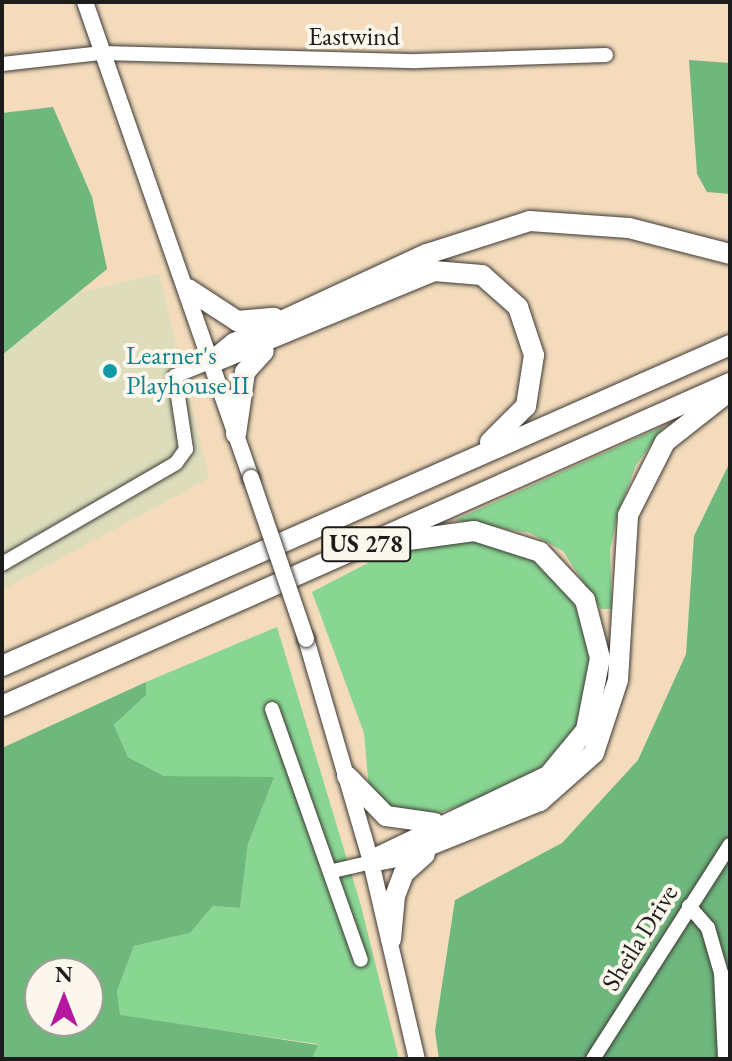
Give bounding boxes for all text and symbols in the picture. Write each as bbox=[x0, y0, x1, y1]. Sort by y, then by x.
street label: Eastwind bbox=[308, 21, 400, 53]
place label: Learner's Playhouse II bbox=[126, 340, 249, 402]
marker: Learner's Playhouse II bbox=[101, 362, 119, 380]
road number: US 278 bbox=[320, 524, 412, 564]
street label: Sheila Drive bbox=[595, 879, 685, 997]
north arrow bbox=[24, 957, 104, 1037]
text: N bbox=[55, 960, 73, 989]

